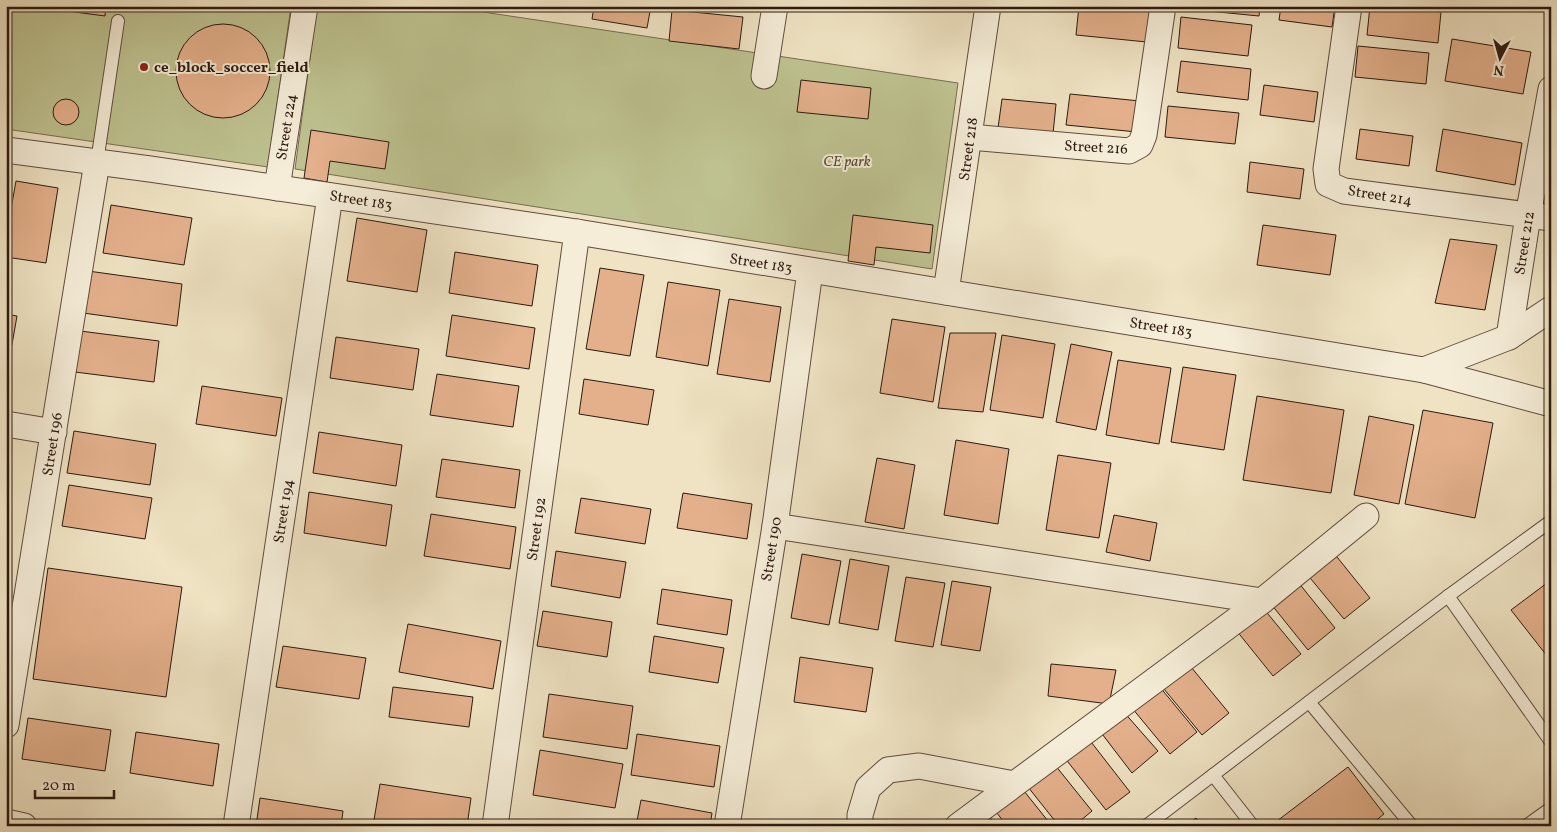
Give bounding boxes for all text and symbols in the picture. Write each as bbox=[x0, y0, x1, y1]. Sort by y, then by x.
north arrow bbox=[1474, 32, 1524, 82]
place label: ce_block_soccer_field bbox=[154, 58, 309, 79]
text: N bbox=[1493, 59, 1505, 79]
marker: ce_block_soccer_field bbox=[138, 61, 150, 73]
street label: Street 224 bbox=[272, 92, 303, 162]
street label: Street 218 bbox=[955, 116, 984, 182]
street label: Street 216 bbox=[1064, 136, 1128, 161]
park label: CE park bbox=[823, 152, 871, 173]
street label: Street 214 bbox=[1346, 181, 1414, 212]
street label: Street 183 bbox=[328, 186, 394, 217]
street label: Street 212 bbox=[1510, 210, 1541, 277]
street label: Street 183 bbox=[728, 249, 794, 280]
street label: Street 183 bbox=[1128, 313, 1194, 344]
street label: Street 196 bbox=[38, 411, 69, 478]
street label: Street 194 bbox=[269, 478, 300, 545]
street label: Street 192 bbox=[523, 496, 552, 562]
street label: Street 190 bbox=[757, 515, 788, 583]
scale bar bbox=[35, 767, 114, 799]
text: 20 m bbox=[42, 776, 75, 797]

